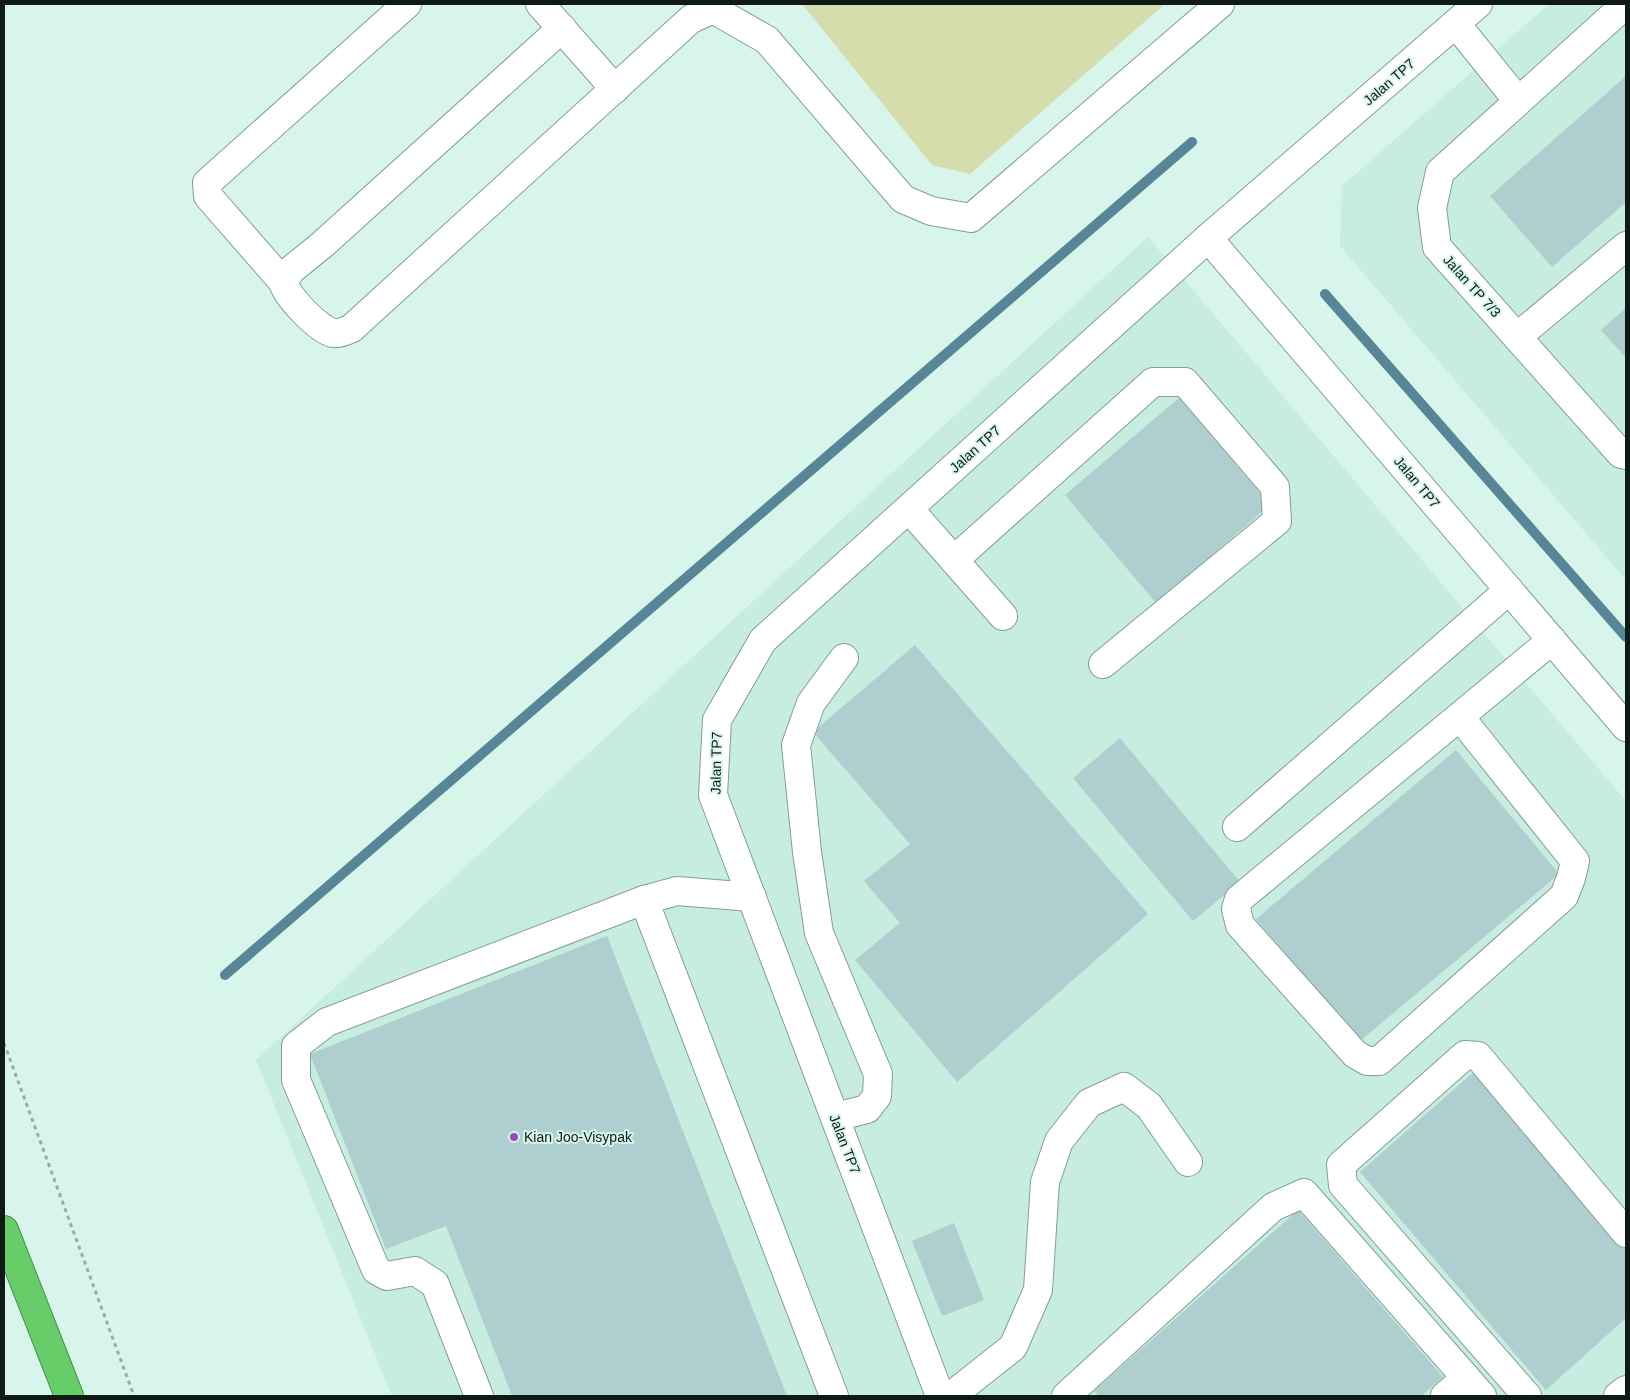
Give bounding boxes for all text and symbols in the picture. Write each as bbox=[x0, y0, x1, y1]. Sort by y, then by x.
street label: Jalan TP7 bbox=[1360, 55, 1418, 109]
street label: Jalan TP 7/3 bbox=[1440, 252, 1504, 321]
street label: Jalan TP7 bbox=[946, 422, 1004, 476]
street label: Jalan TP7 bbox=[1391, 453, 1443, 511]
street label: Jalan TP7 bbox=[707, 731, 725, 795]
street label: Jalan TP7 bbox=[826, 1112, 864, 1176]
place label: Kian Joo-Visypak bbox=[524, 1129, 633, 1145]
marker: Kian Joo-Visypak bbox=[508, 1131, 520, 1143]

